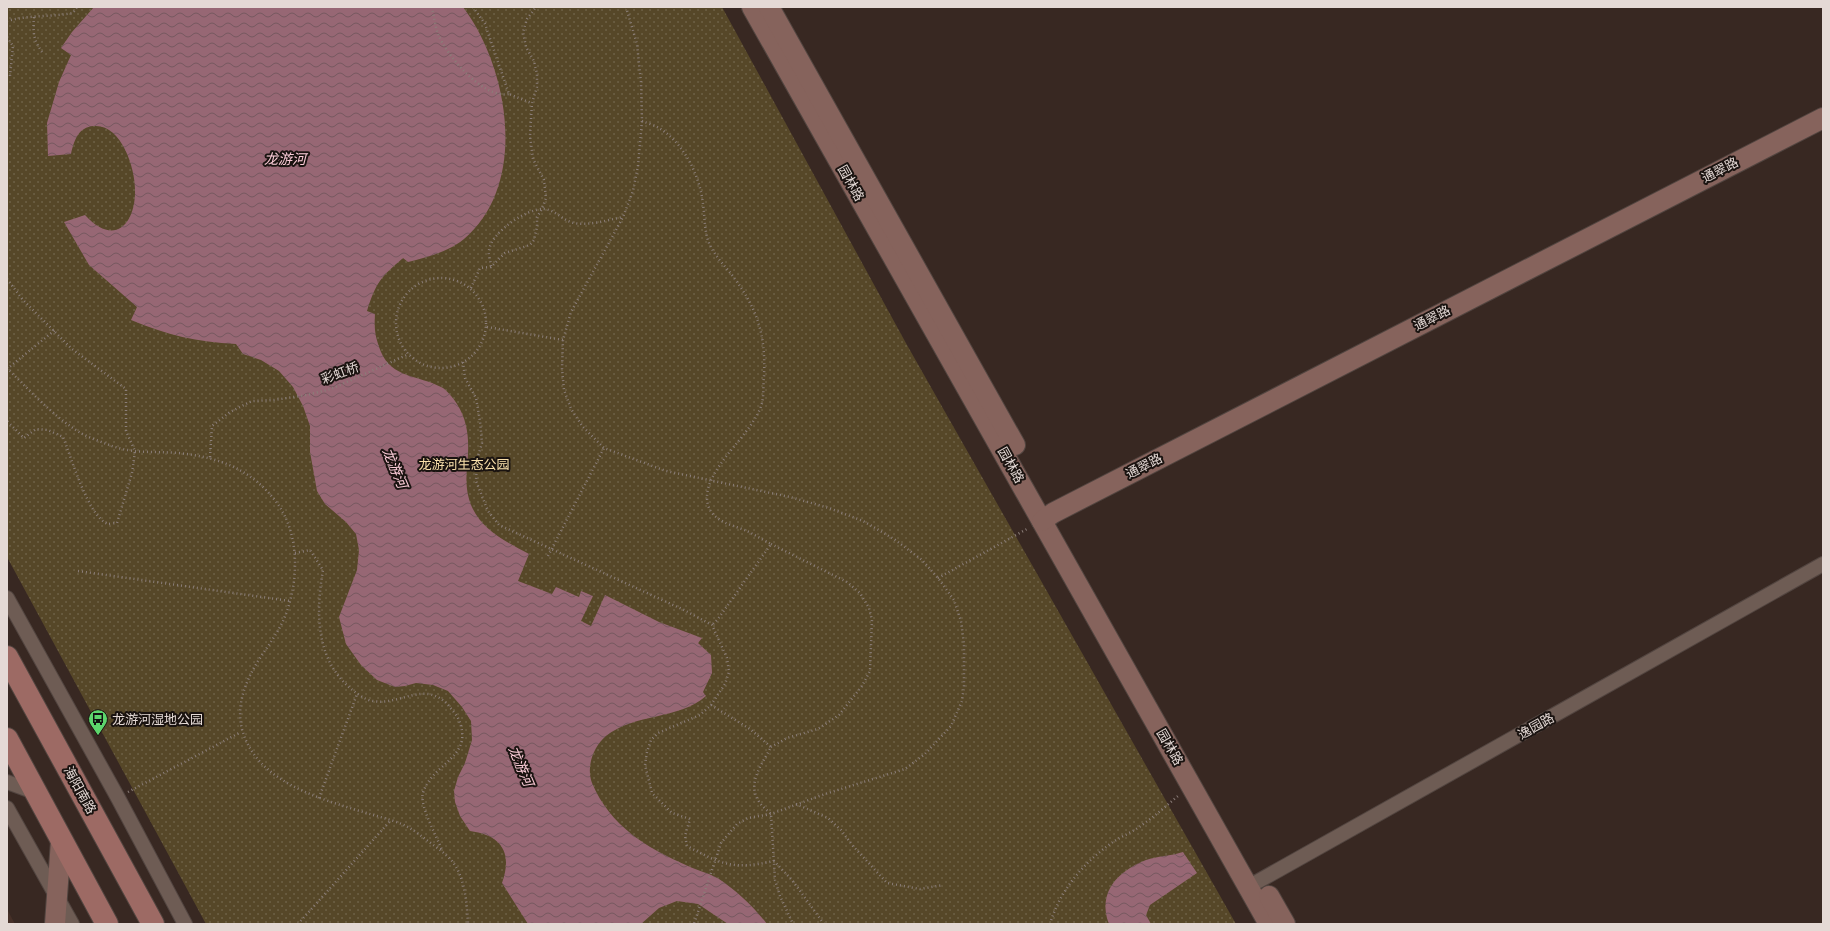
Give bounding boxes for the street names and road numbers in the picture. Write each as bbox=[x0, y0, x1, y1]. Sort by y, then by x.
street label: 通翠路 bbox=[1699, 154, 1741, 186]
street label: 园林路 bbox=[835, 162, 867, 204]
street label: 通翠路 bbox=[1411, 302, 1453, 334]
street label: 彩虹桥 bbox=[319, 359, 361, 387]
street label: 园林路 bbox=[995, 444, 1027, 486]
street label: 通翠路 bbox=[1123, 450, 1165, 482]
street label: 逸园路 bbox=[1515, 710, 1557, 742]
street label: 园林路 bbox=[1154, 726, 1186, 768]
street label: 海阳南路 bbox=[61, 764, 99, 816]

